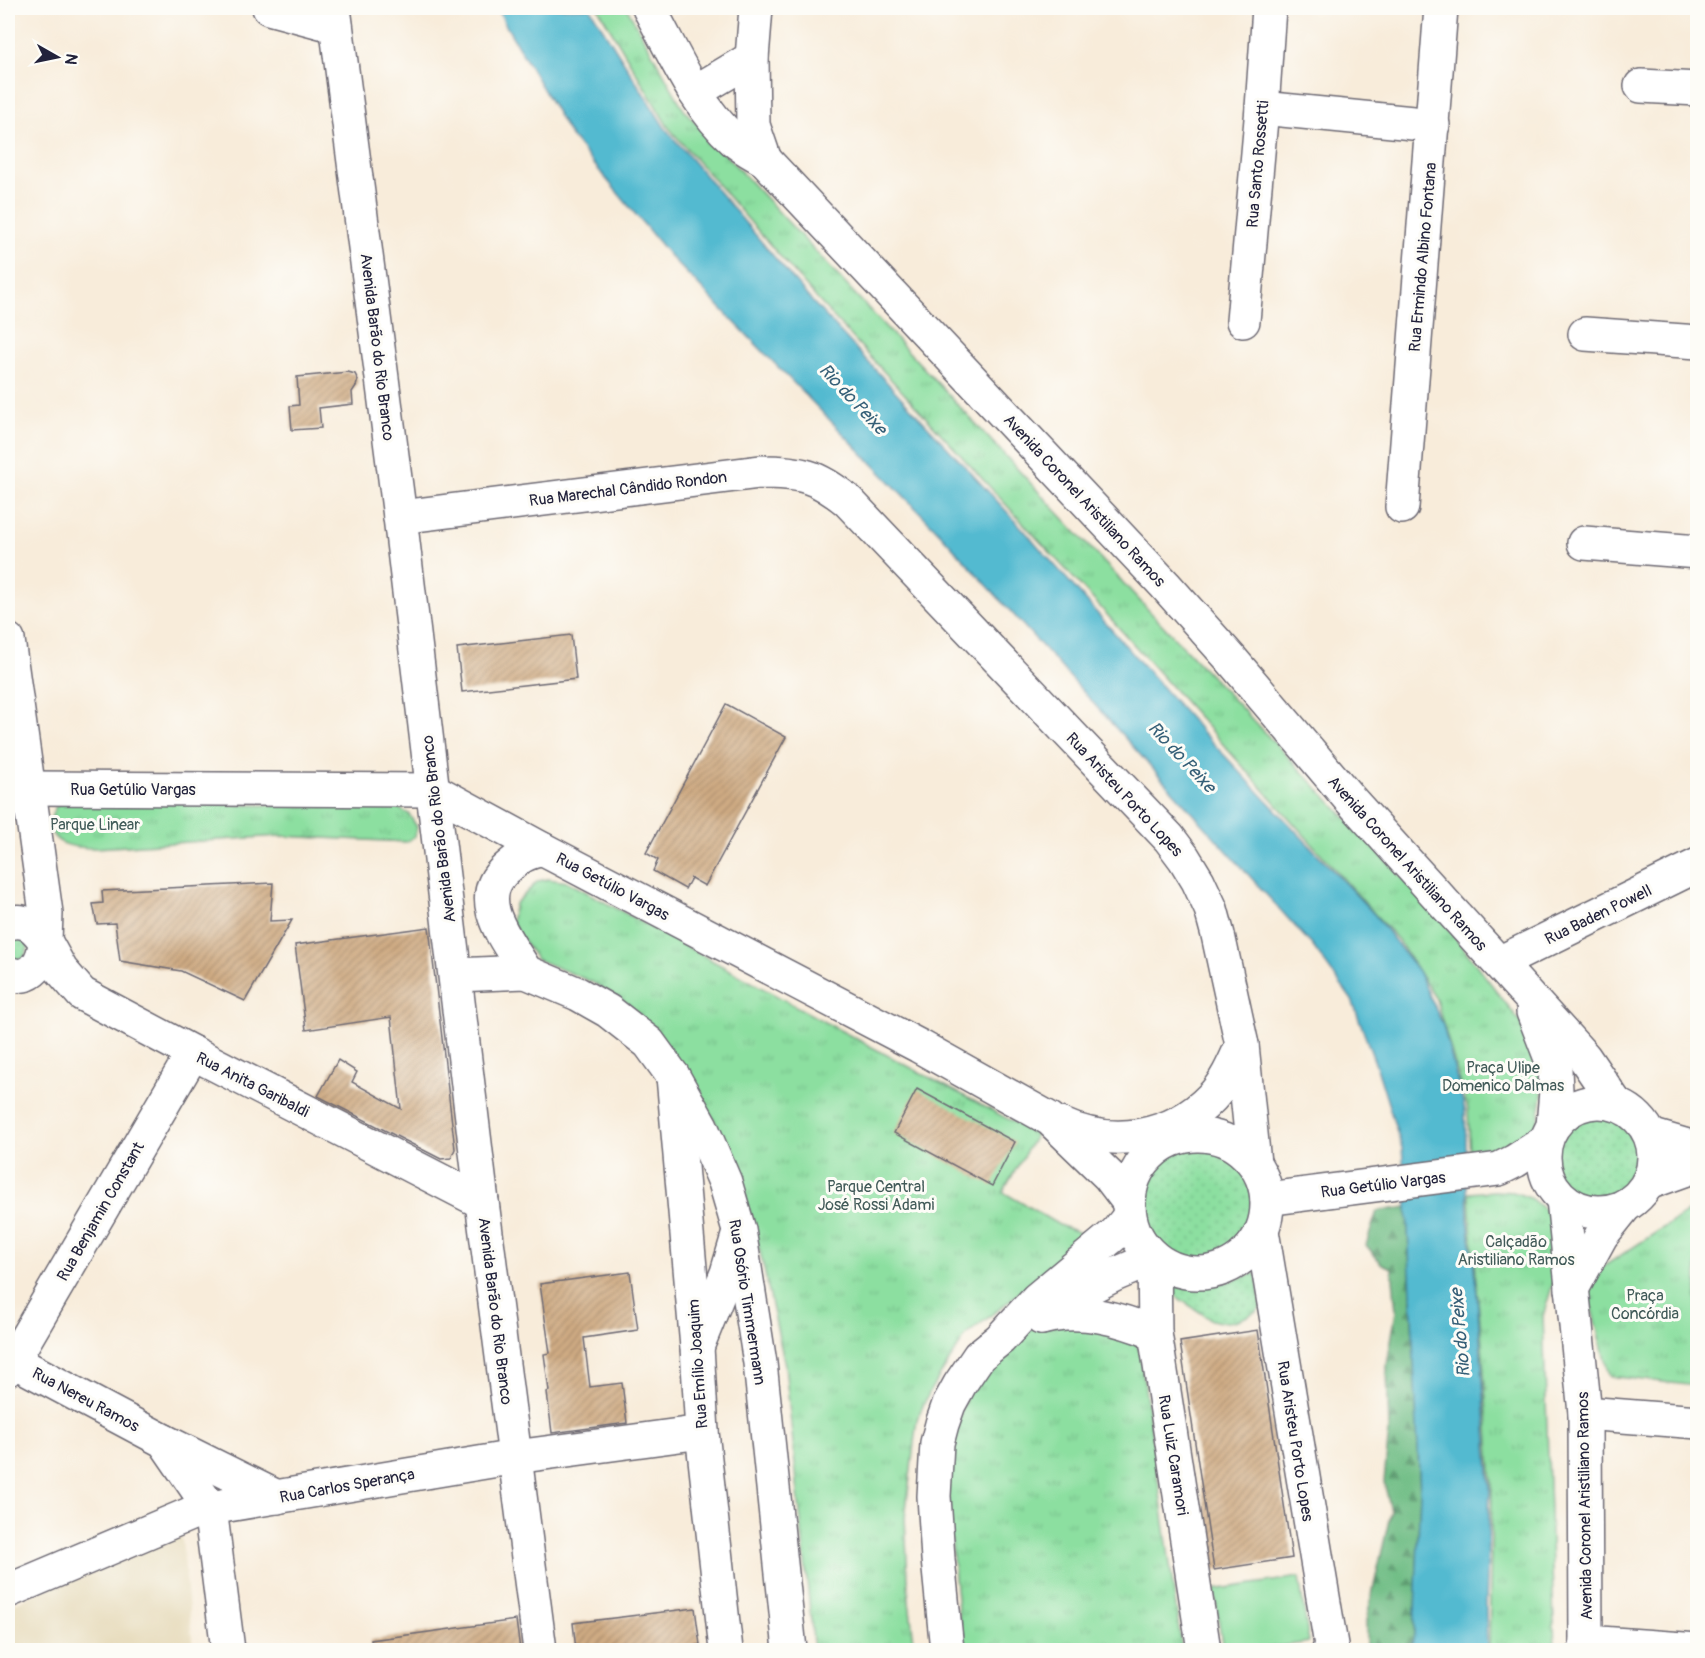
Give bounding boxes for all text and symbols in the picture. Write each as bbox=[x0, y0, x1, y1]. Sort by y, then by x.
north arrow bbox=[27, 27, 87, 87]
text: N bbox=[60, 52, 82, 66]
street label: Rua Santo Rossetti bbox=[1242, 99, 1274, 229]
street label: Rua Ermindo Albino Fontana bbox=[1405, 162, 1441, 353]
street label: Avenida Barão do Rio Branco bbox=[356, 252, 398, 442]
water label: Rio do Peixe bbox=[814, 359, 893, 441]
street label: Avenida Coronel Aristiliano Ramos bbox=[999, 410, 1169, 591]
street label: Rua Marechal Cândido Rondon bbox=[528, 467, 728, 511]
water label: Rio do Peixe bbox=[1143, 717, 1222, 799]
street label: Rua Aristeu Porto Lopes bbox=[1062, 729, 1187, 861]
street label: Avenida Barão do Rio Branco bbox=[418, 734, 460, 924]
street label: Avenida Coronel Aristiliano Ramos bbox=[1323, 772, 1491, 955]
street label: Rua Getúlio Vargas bbox=[70, 780, 196, 800]
park label: Parque Linear bbox=[50, 815, 140, 835]
street label: Rua Getúlio Vargas bbox=[552, 849, 673, 925]
street label: Rua Baden Powell bbox=[1542, 880, 1655, 949]
street label: Rua Anita Garibaldi bbox=[193, 1048, 313, 1122]
park label: Praça Ulipe Domenico Dalmas bbox=[1442, 1058, 1564, 1096]
street label: Rua Benjamin Constant bbox=[53, 1138, 149, 1285]
street label: Rua Getúlio Vargas bbox=[1320, 1167, 1447, 1203]
park label: Parque Central José Rossi Adami bbox=[818, 1177, 934, 1215]
street label: Avenida Barão do Rio Branco bbox=[474, 1216, 516, 1406]
street label: Rua Osório Timmermann bbox=[724, 1218, 770, 1386]
park label: Calçadão Aristiliano Ramos bbox=[1457, 1232, 1575, 1270]
water label: Rio do Peixe bbox=[1445, 1285, 1476, 1378]
park label: Praça Concórdia bbox=[1611, 1286, 1679, 1324]
street label: Rua Emílio Joaquim bbox=[683, 1298, 713, 1429]
street label: Rua Aristeu Porto Lopes bbox=[1272, 1359, 1318, 1523]
street label: Rua Nereu Ramos bbox=[29, 1363, 142, 1437]
street label: Avenida Coronel Aristiliano Ramos bbox=[1573, 1392, 1597, 1620]
street label: Rua Luiz Caramori bbox=[1154, 1393, 1192, 1517]
street label: Rua Carlos Sperança bbox=[278, 1464, 416, 1508]

